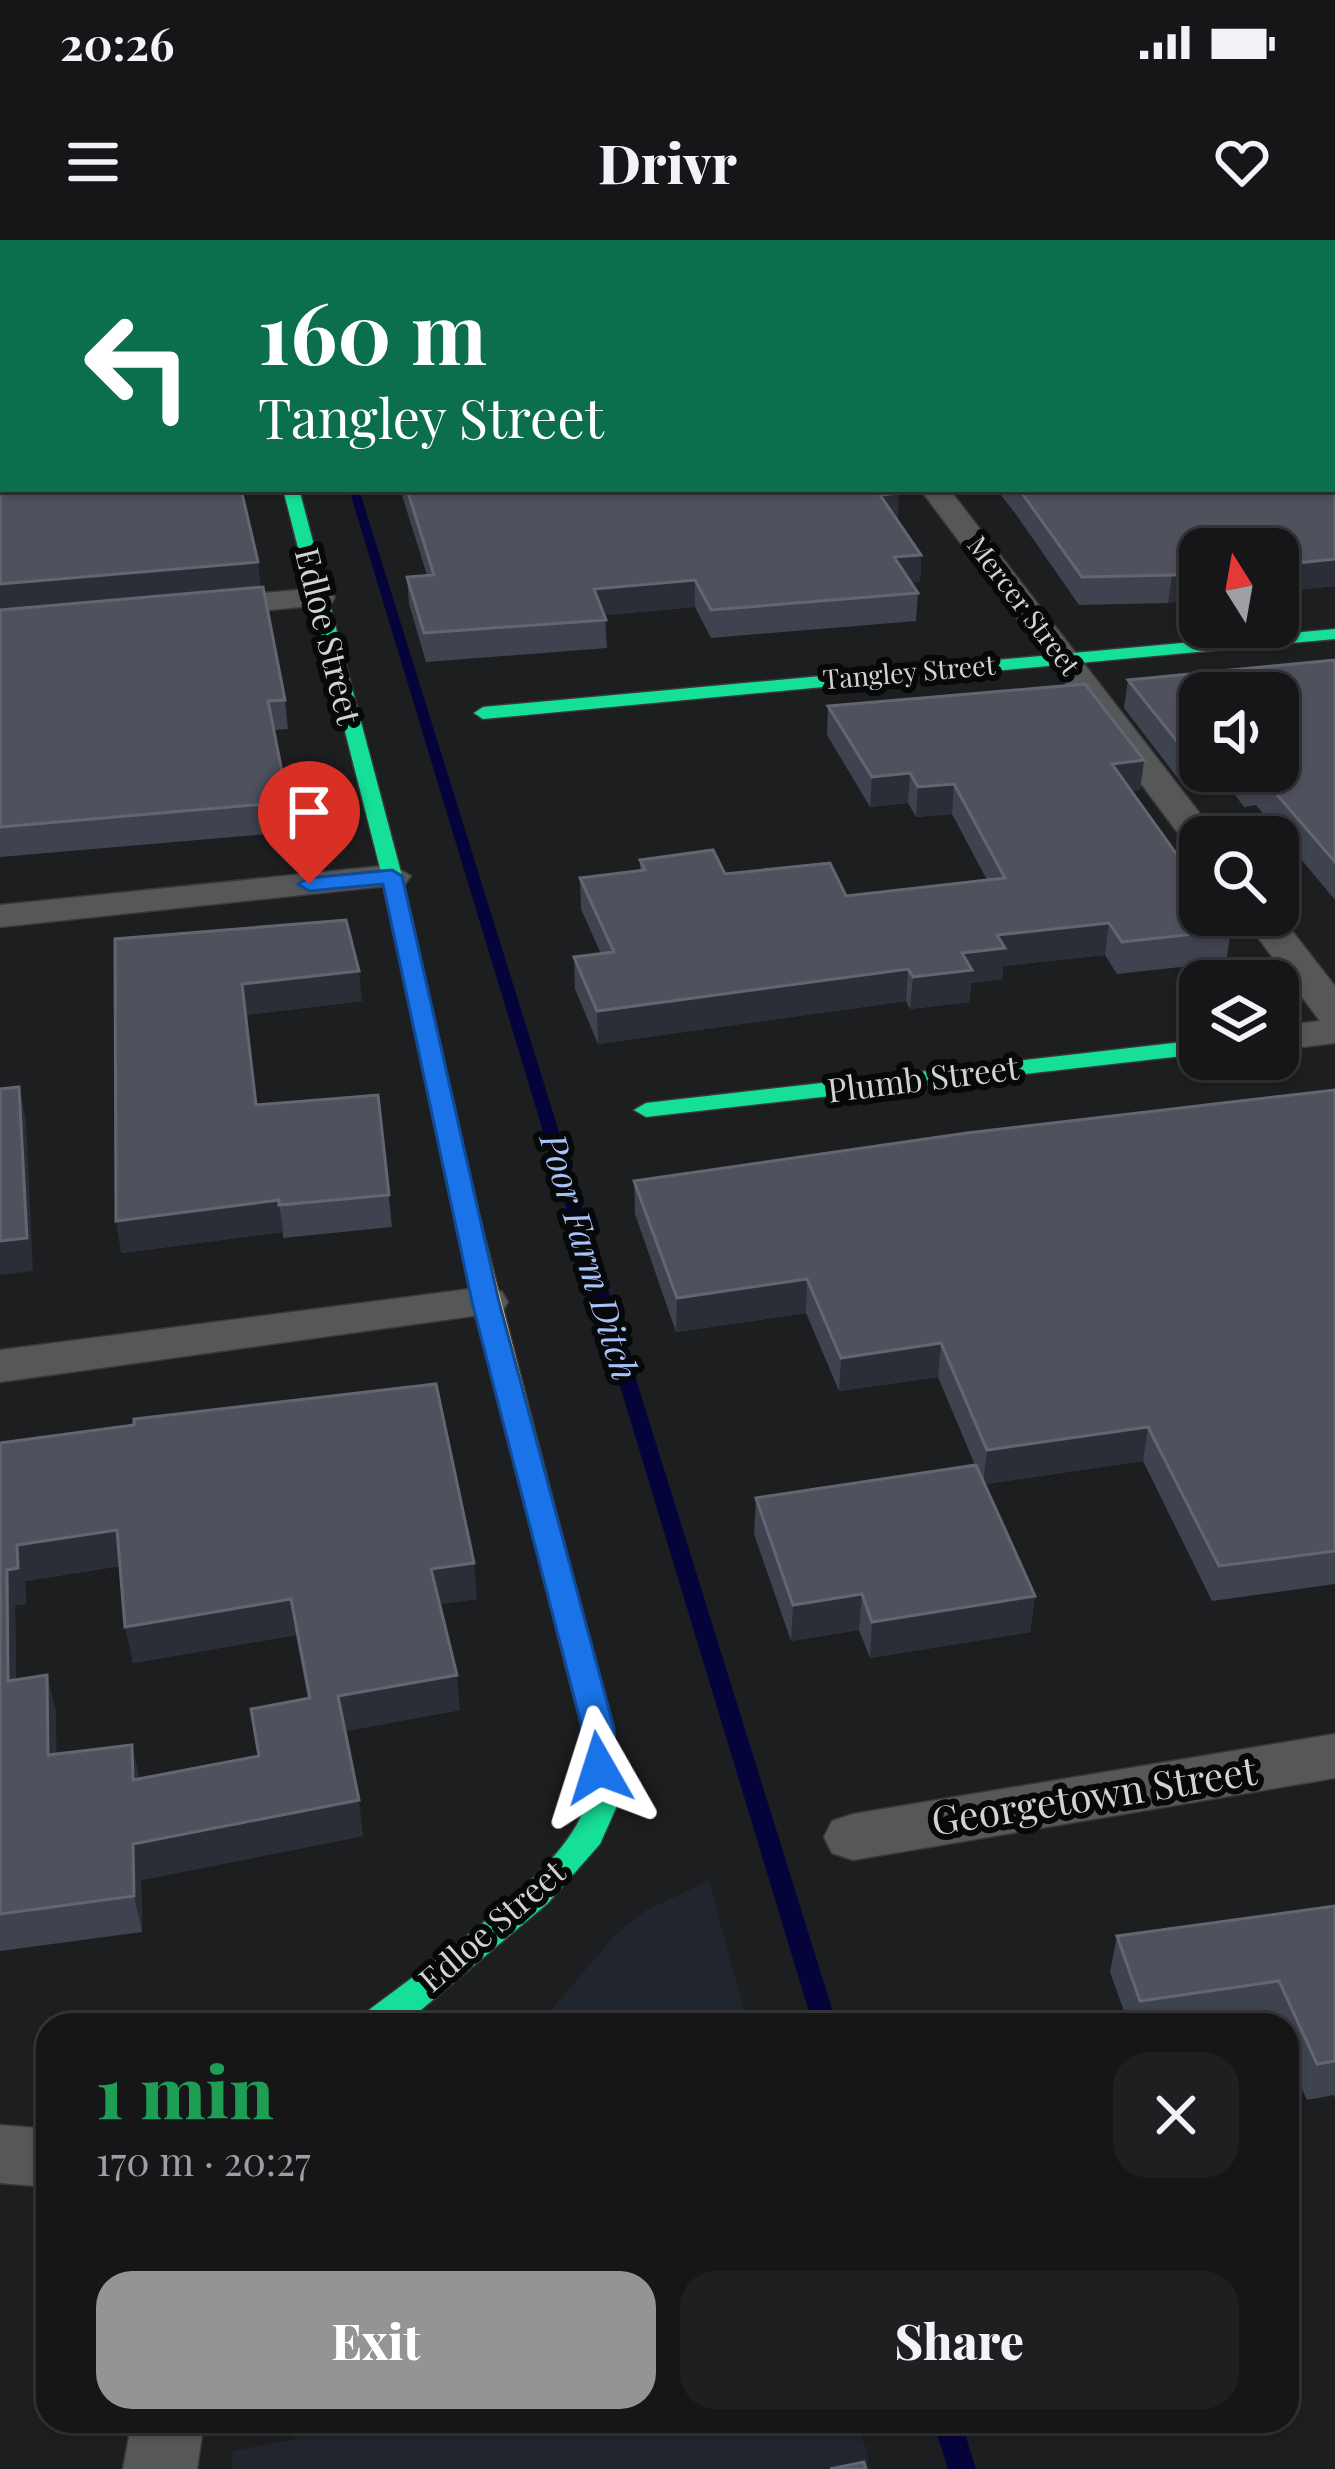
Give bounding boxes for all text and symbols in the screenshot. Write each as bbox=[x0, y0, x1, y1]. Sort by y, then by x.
text: 20:26 bbox=[60, 12, 174, 72]
text: Drivr bbox=[598, 126, 737, 198]
icon: menu bbox=[60, 129, 126, 195]
icon: heart bbox=[1209, 129, 1275, 195]
text: 160 m bbox=[258, 274, 487, 386]
icon: left bbox=[60, 288, 216, 444]
text: Tangley Street bbox=[258, 381, 604, 453]
street label: Mercer Street bbox=[960, 528, 1089, 682]
north arrow bbox=[1179, 528, 1299, 648]
map controls bbox=[1179, 528, 1299, 1080]
street label: Edloe Street bbox=[287, 543, 373, 729]
street label: Tangley Street bbox=[821, 646, 997, 696]
button: sound bbox=[1179, 672, 1299, 792]
pin bbox=[258, 761, 360, 884]
icon: arrive bbox=[276, 779, 342, 845]
button: search bbox=[1179, 816, 1299, 936]
button: layers bbox=[1179, 960, 1299, 1080]
street label: Plumb Street bbox=[825, 1043, 1022, 1111]
water label: Poor Farm Ditch bbox=[530, 1125, 651, 1386]
position arrow bbox=[536, 1705, 662, 1831]
street label: Georgetown Street bbox=[927, 1742, 1261, 1845]
street label: Edloe Street bbox=[408, 1848, 574, 2000]
text: 1 min bbox=[96, 2041, 274, 2137]
button: close bbox=[1113, 2052, 1239, 2178]
text: 170 m · 20:27 bbox=[96, 2134, 311, 2186]
button: Exit bbox=[96, 2271, 656, 2409]
button: Share bbox=[680, 2271, 1239, 2409]

